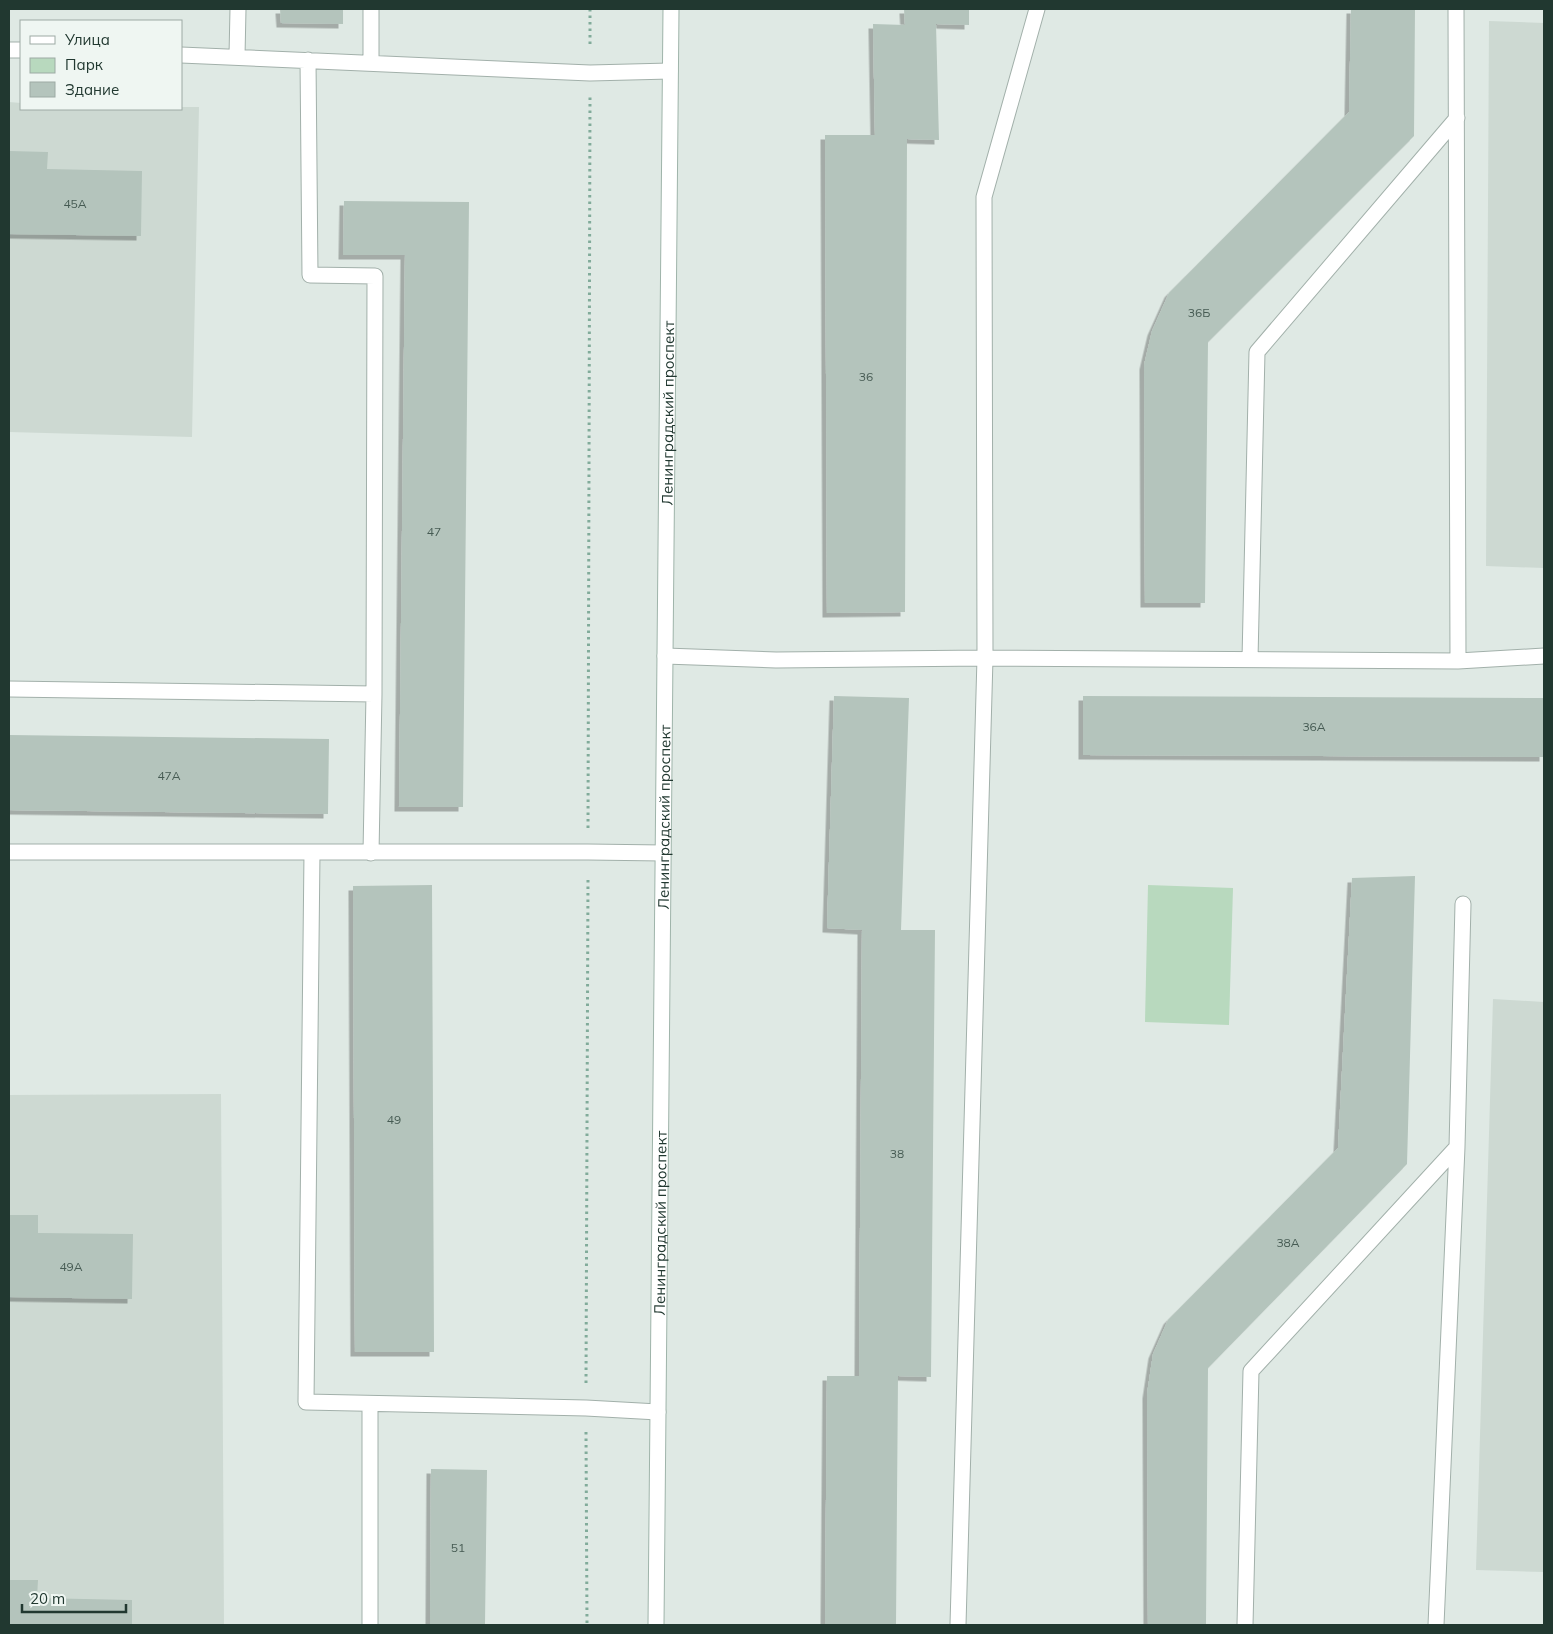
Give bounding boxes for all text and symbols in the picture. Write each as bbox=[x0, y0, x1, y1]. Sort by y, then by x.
legend bbox=[20, 20, 182, 110]
text: Улица bbox=[64, 30, 110, 49]
text: Парк bbox=[65, 55, 104, 74]
text: Здание bbox=[65, 80, 119, 99]
house number: 45А bbox=[63, 196, 87, 211]
house number: 36Б bbox=[1188, 305, 1210, 320]
street label: Ленинградский проспект bbox=[657, 320, 678, 506]
house number: 36 bbox=[859, 369, 873, 384]
house number: 47 bbox=[427, 524, 441, 539]
house number: 36А bbox=[1302, 719, 1326, 734]
street label: Ленинградский проспект bbox=[653, 724, 674, 910]
house number: 47А bbox=[157, 768, 181, 783]
house number: 49 bbox=[387, 1112, 401, 1127]
street label: Ленинградский проспект bbox=[649, 1130, 670, 1315]
house number: 38 bbox=[890, 1146, 904, 1161]
house number: 38А bbox=[1276, 1235, 1300, 1250]
house number: 49А bbox=[59, 1259, 83, 1274]
house number: 51 bbox=[451, 1540, 465, 1555]
scale bar bbox=[22, 1582, 126, 1614]
text: 20 m bbox=[30, 1589, 65, 1608]

